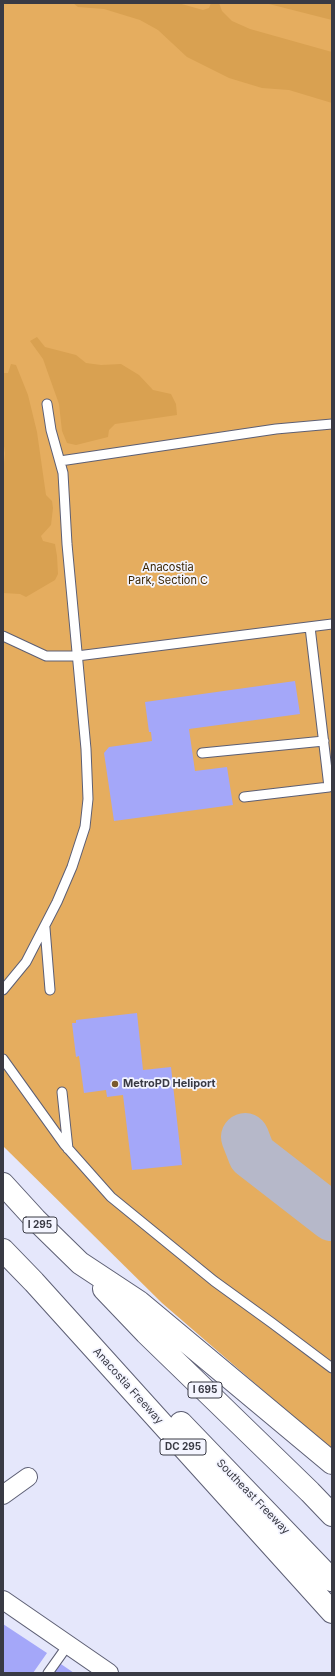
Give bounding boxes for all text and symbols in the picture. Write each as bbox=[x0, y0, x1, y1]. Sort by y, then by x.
park label: Anacostia Park, Section C bbox=[128, 561, 208, 587]
place label: MetroPD Heliport bbox=[123, 1077, 216, 1091]
marker: MetroPD Heliport bbox=[110, 1079, 120, 1089]
road number: I 295 bbox=[23, 1217, 57, 1233]
street label: Anacostia Freeway bbox=[90, 1345, 166, 1427]
road number: I 695 bbox=[188, 1382, 222, 1398]
road number: DC 295 bbox=[160, 1439, 206, 1455]
street label: Southeast Freeway bbox=[214, 1457, 292, 1537]

